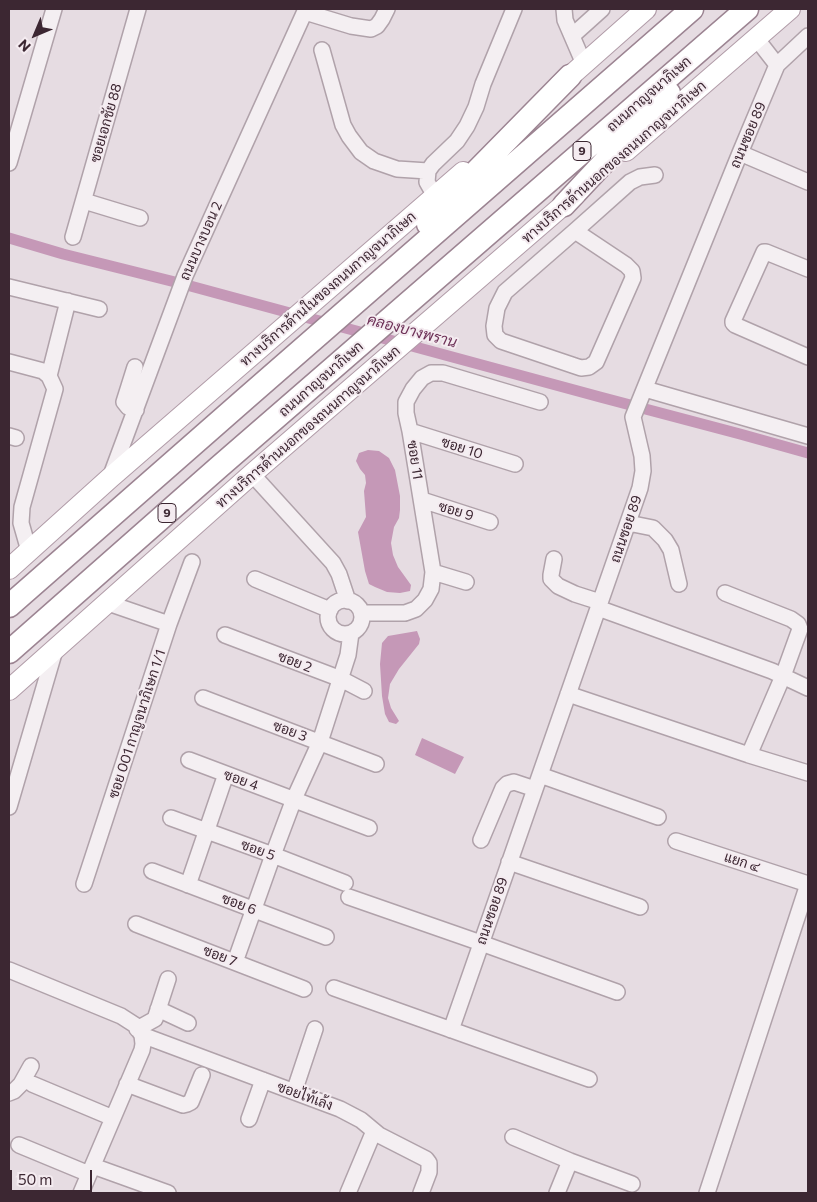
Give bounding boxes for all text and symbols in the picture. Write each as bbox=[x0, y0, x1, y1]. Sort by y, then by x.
north arrow bbox=[10, 10, 60, 60]
text: N bbox=[14, 36, 34, 56]
street label: ถนนกาญจนาภิเษก bbox=[603, 53, 695, 135]
street label: ทางบริการด้านนอกของถนนกาญจนาภิเษก bbox=[519, 77, 709, 247]
street label: ซอยเอกชัย 88 bbox=[87, 81, 125, 165]
street label: ถนนซอย 89 bbox=[726, 99, 770, 171]
road number: 9 bbox=[573, 142, 591, 160]
street label: ถนนบางบอน 2 bbox=[176, 199, 226, 283]
street label: ทางบริการด้านในของถนนกาญจนาภิเษก bbox=[237, 208, 419, 370]
water label: คลองบางพราน bbox=[365, 310, 459, 352]
street label: ถนนกาญจนาภิเษก bbox=[275, 338, 367, 420]
street label: ทางบริการด้านนอกของถนนกาญจนาภิเษก bbox=[213, 342, 403, 512]
street label: ซอย 10 bbox=[439, 433, 485, 463]
street label: ซอย 11 bbox=[404, 439, 426, 481]
street label: ถนนซอย 89 bbox=[607, 493, 645, 565]
street label: ซอย 9 bbox=[436, 498, 476, 524]
road number: 9 bbox=[158, 503, 176, 522]
street label: ซอย 001 กาญจนาภิเษก 1/1 bbox=[105, 647, 169, 801]
street label: ซอย 2 bbox=[276, 648, 314, 676]
street label: ซอย 3 bbox=[270, 717, 310, 745]
street label: ซอย 4 bbox=[221, 766, 261, 794]
street label: ซอย 5 bbox=[238, 836, 278, 864]
street label: แยก ๔ bbox=[722, 848, 762, 876]
street label: ถนนซอย 89 bbox=[473, 875, 511, 947]
street label: ซอย 6 bbox=[219, 890, 259, 918]
street label: ซอย 7 bbox=[201, 942, 239, 970]
street label: ซอยไท้เล้ง bbox=[275, 1078, 335, 1114]
scale bar bbox=[12, 1160, 95, 1192]
text: 50 m bbox=[18, 1170, 52, 1188]

